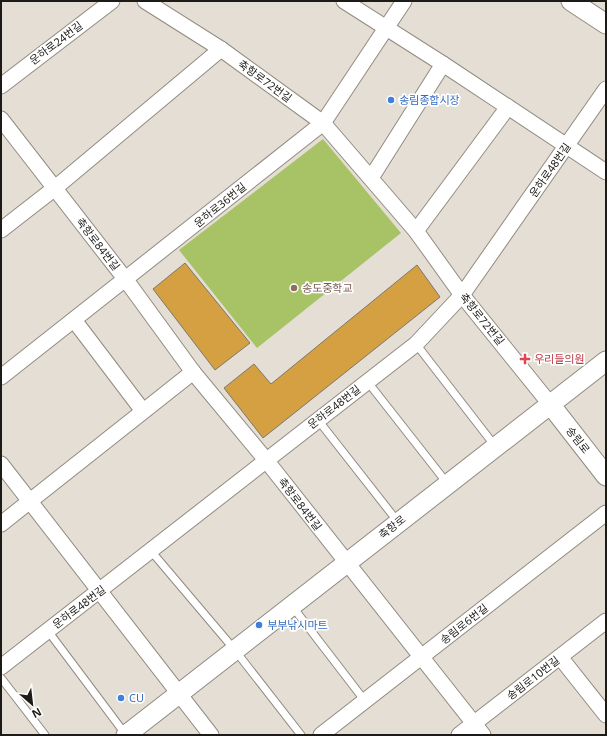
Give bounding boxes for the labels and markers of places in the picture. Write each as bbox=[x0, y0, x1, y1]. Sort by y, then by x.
place label: 송림종합시장 bbox=[399, 92, 460, 107]
marker: 송림종합시장 bbox=[386, 95, 396, 105]
place label: 송도중학교 bbox=[302, 280, 353, 295]
marker: 송도중학교 bbox=[289, 283, 299, 293]
place label: 우리들의원 bbox=[534, 351, 585, 366]
marker: 우리들의원 bbox=[519, 353, 531, 365]
place label: 부부낚시마트 bbox=[267, 617, 328, 632]
marker: 부부낚시마트 bbox=[254, 620, 264, 630]
place label: CU bbox=[129, 690, 144, 705]
marker: CU bbox=[116, 693, 126, 703]

